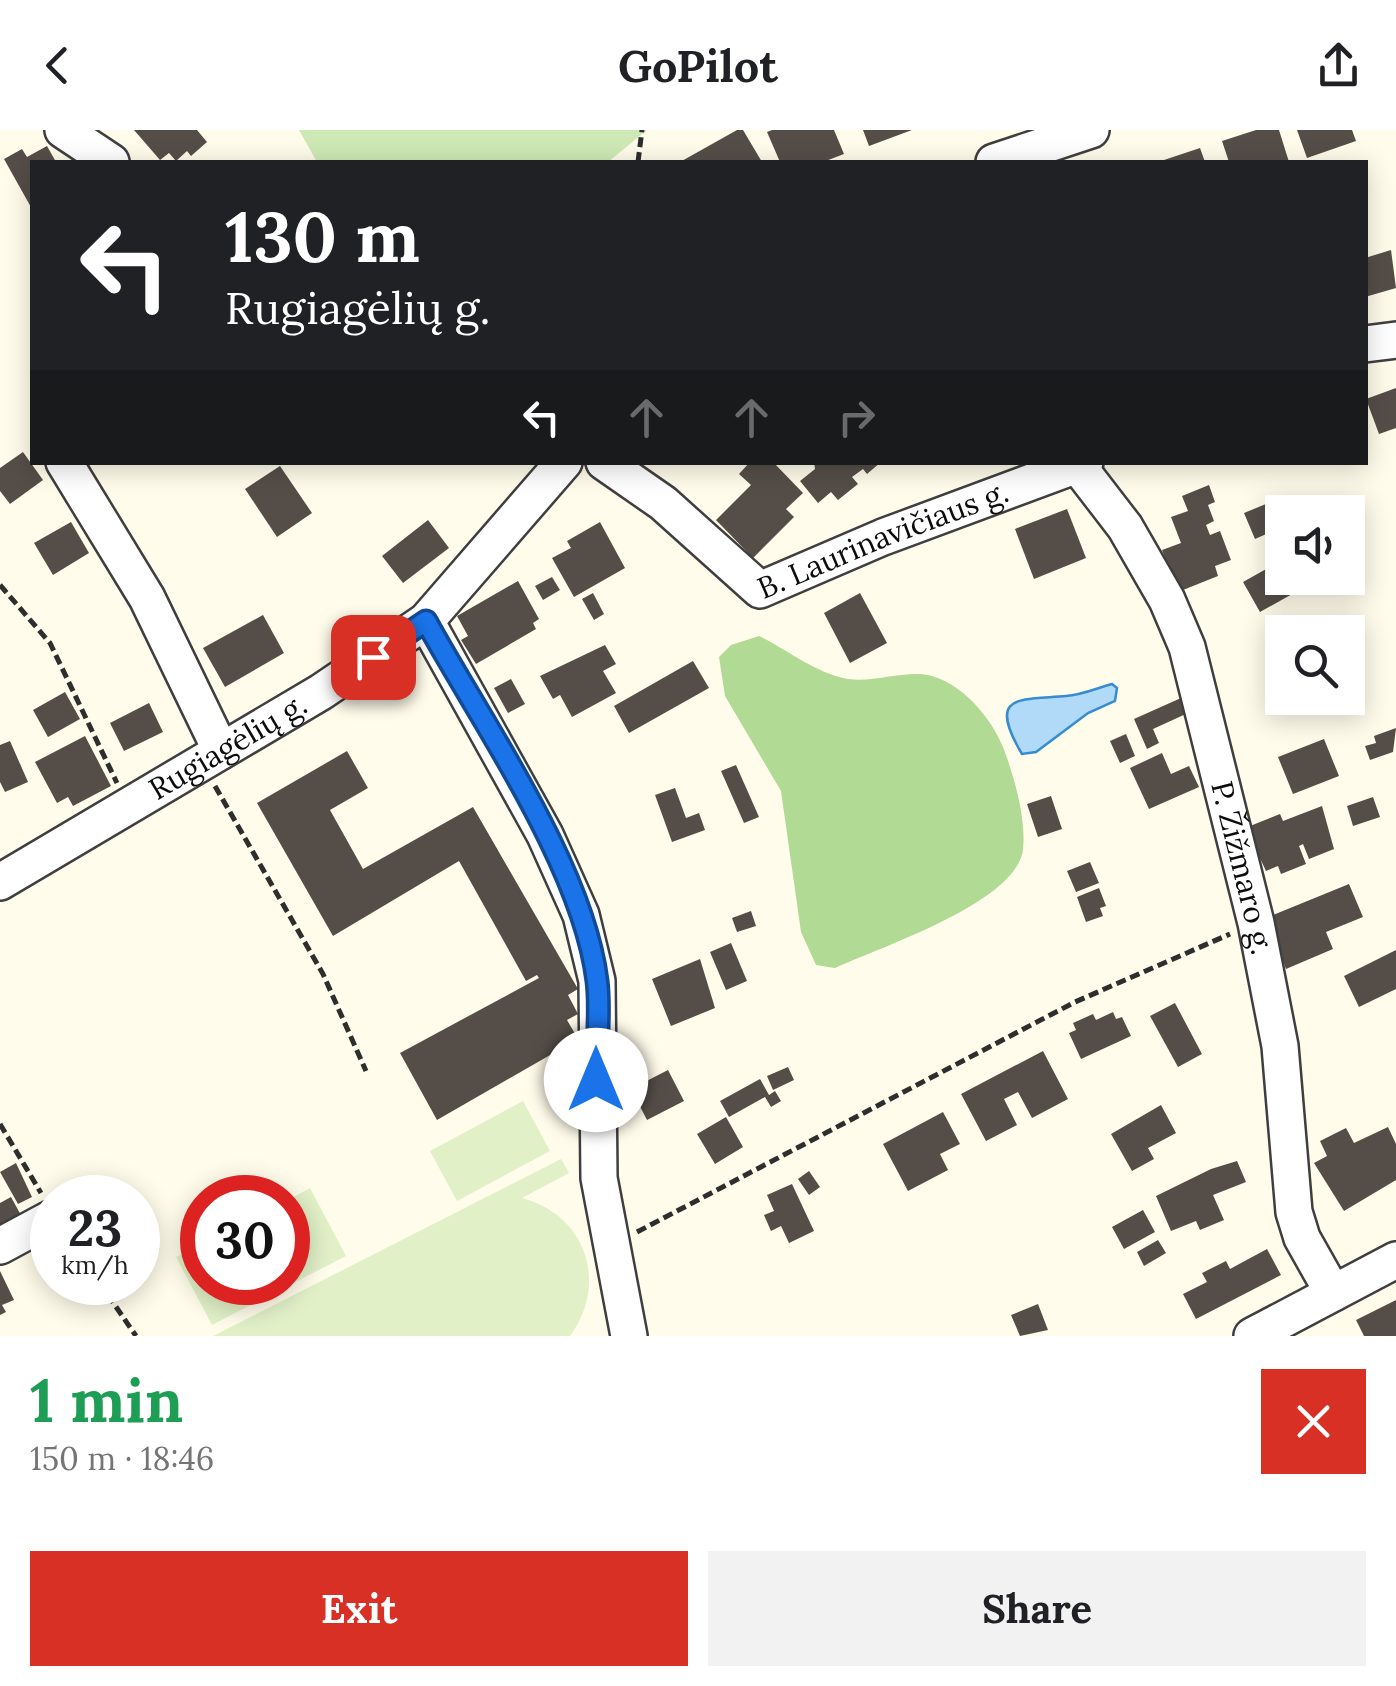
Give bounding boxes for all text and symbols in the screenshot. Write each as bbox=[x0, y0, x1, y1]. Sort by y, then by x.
text: GoPilot bbox=[618, 37, 778, 94]
icon: back bbox=[30, 38, 85, 93]
icon: share bbox=[1311, 38, 1366, 93]
text: 130 m bbox=[225, 192, 420, 281]
icon: left bbox=[60, 200, 190, 330]
text: Rugiagėlių g. bbox=[225, 279, 491, 336]
icon: left bbox=[514, 390, 569, 445]
icon: ahead bbox=[619, 390, 674, 445]
icon: ahead bbox=[724, 390, 779, 445]
icon: right bbox=[829, 390, 884, 445]
street label: B. Laurinavičiaus g. bbox=[752, 472, 1013, 607]
map controls bbox=[1265, 495, 1365, 715]
button: sound bbox=[1265, 495, 1365, 595]
pin bbox=[331, 615, 416, 700]
button: search bbox=[1265, 615, 1365, 715]
icon: arrive bbox=[346, 630, 401, 685]
street label: Rugiagėlių g. bbox=[142, 685, 313, 808]
street label: P. Žižmaro g. bbox=[1203, 777, 1282, 958]
position arrow bbox=[544, 1028, 648, 1132]
speed limit sign: 30 bbox=[180, 1175, 310, 1305]
text: 23 bbox=[68, 1196, 122, 1260]
text: km/h bbox=[61, 1249, 129, 1281]
text: 1 min bbox=[30, 1362, 183, 1438]
button: close bbox=[1261, 1369, 1366, 1474]
text: 150 m · 18:46 bbox=[30, 1438, 214, 1479]
button: Exit bbox=[30, 1551, 688, 1666]
button: Share bbox=[708, 1551, 1366, 1666]

